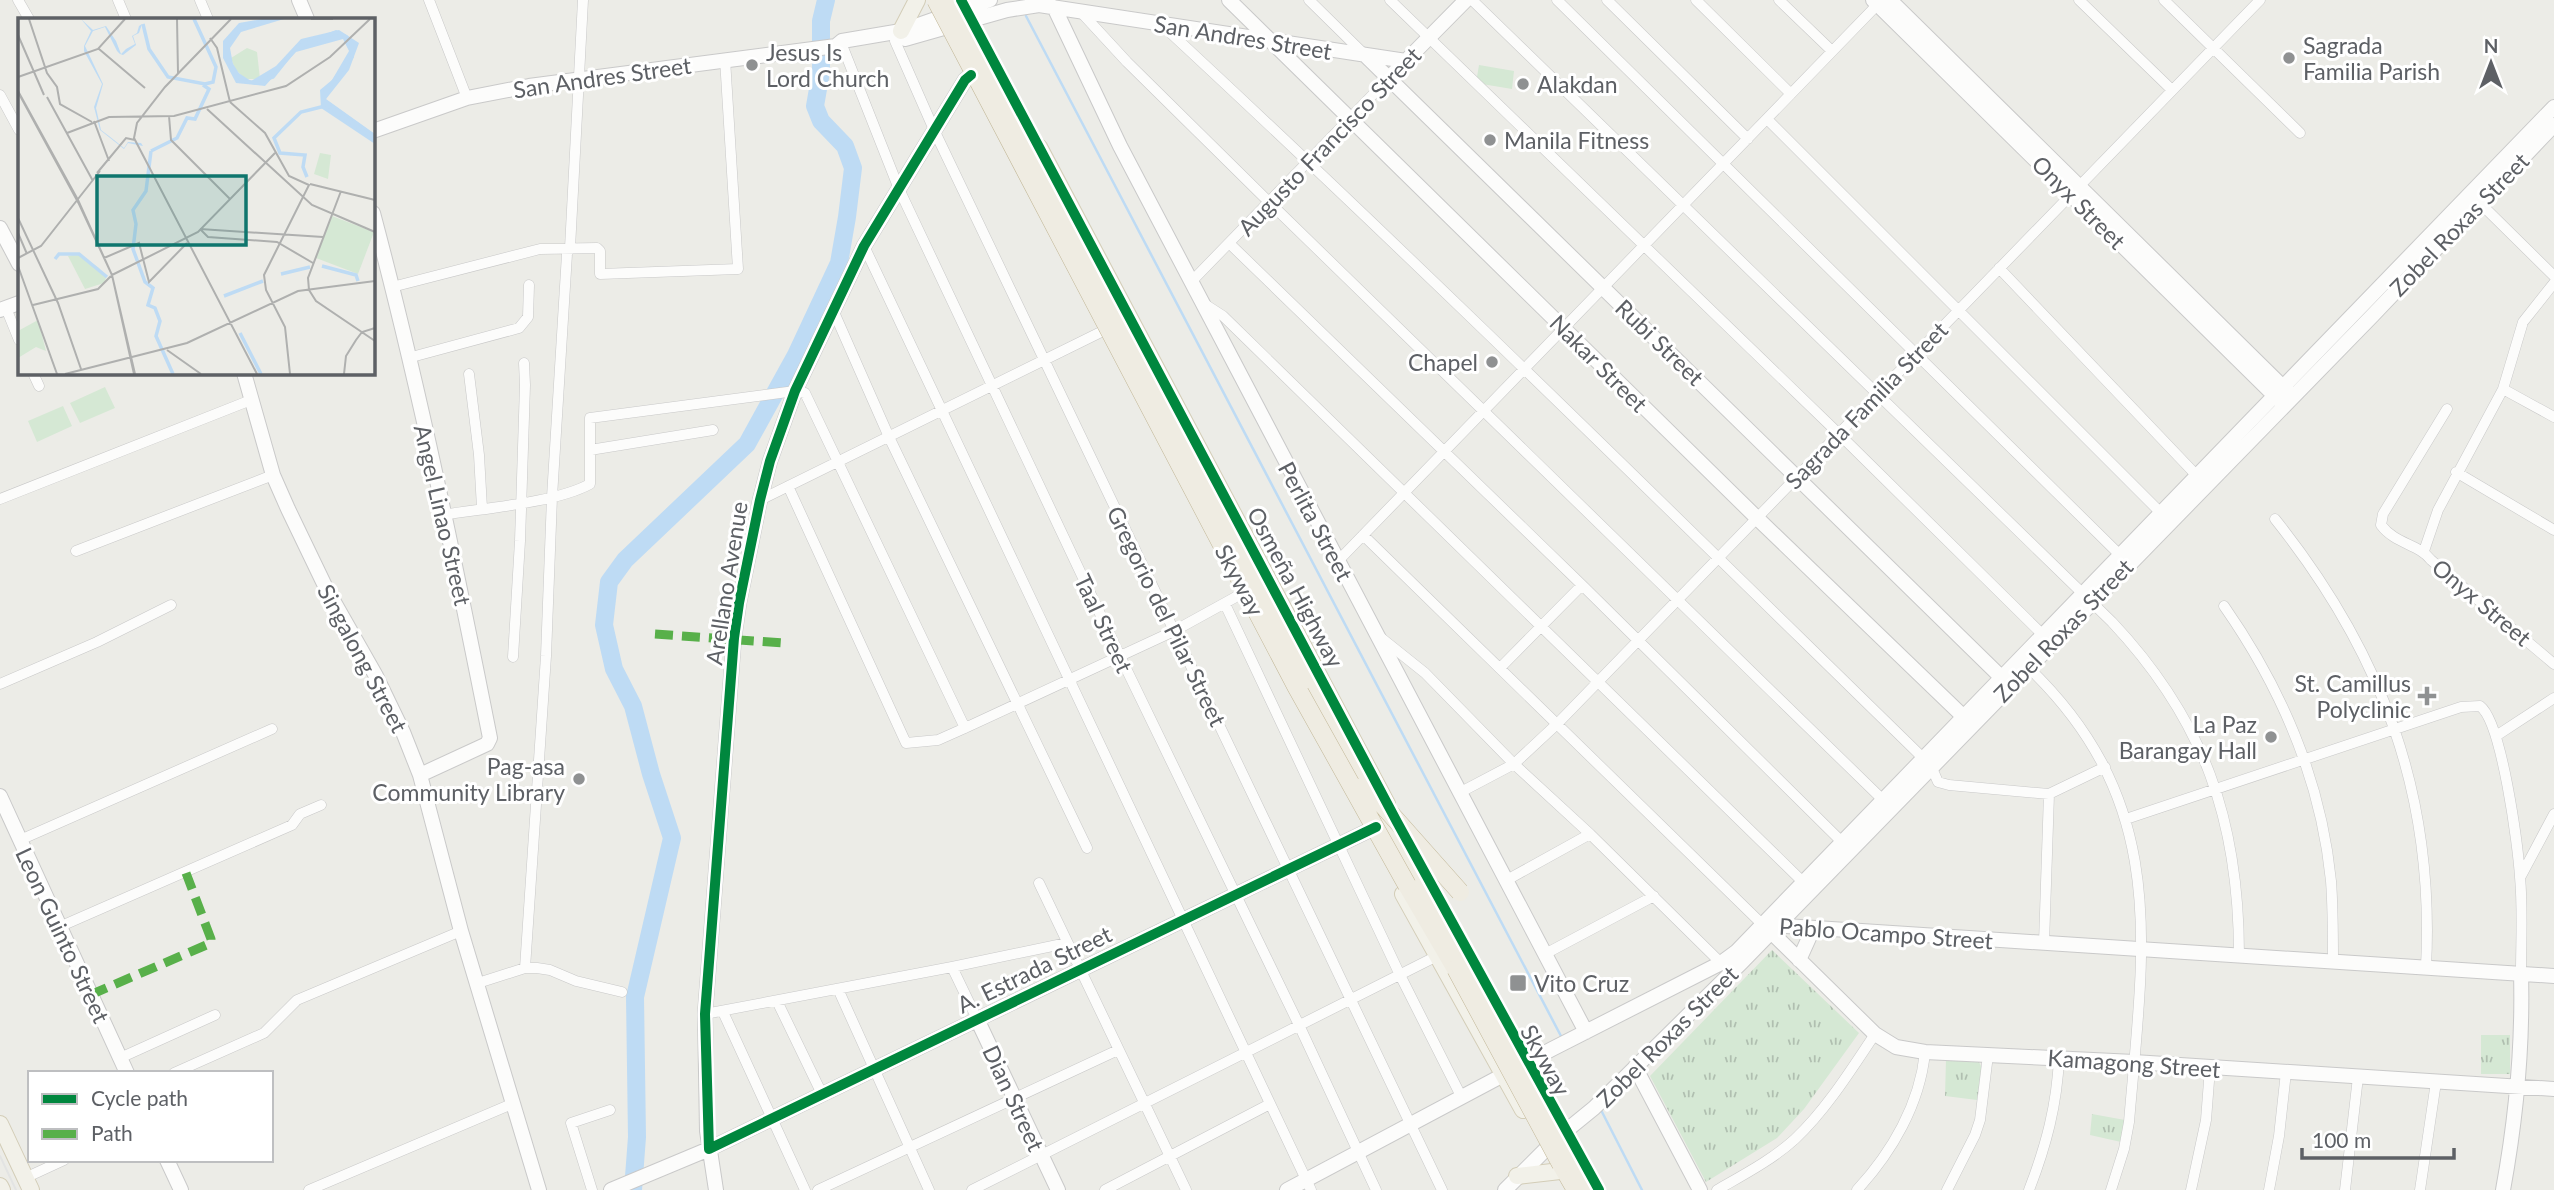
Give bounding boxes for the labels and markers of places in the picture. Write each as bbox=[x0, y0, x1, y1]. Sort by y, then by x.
place label: Sagrada Familia Parish bbox=[2303, 31, 2440, 85]
place label: Jesus Is Lord Church bbox=[766, 38, 889, 92]
marker: Sagrada Familia Parish bbox=[2281, 50, 2297, 66]
marker: Jesus Is Lord Church bbox=[744, 57, 760, 73]
place label: Alakdan bbox=[1537, 70, 1618, 98]
marker: Alakdan bbox=[1515, 76, 1531, 92]
place label: Manila Fitness bbox=[1504, 126, 1649, 154]
marker: Manila Fitness bbox=[1482, 132, 1498, 148]
place label: Chapel bbox=[1408, 348, 1478, 376]
marker: Chapel bbox=[1484, 354, 1500, 370]
place label: St. Camillus Polyclinic bbox=[2295, 669, 2411, 723]
marker: St. Camillus Polyclinic bbox=[2417, 686, 2437, 706]
place label: La Paz Barangay Hall bbox=[2119, 710, 2257, 764]
marker: La Paz Barangay Hall bbox=[2263, 729, 2279, 745]
place label: Pag-asa Community Library bbox=[372, 752, 565, 806]
marker: Pag-asa Community Library bbox=[571, 771, 587, 787]
place label: Vito Cruz bbox=[1534, 969, 1629, 997]
marker: Vito Cruz bbox=[1508, 973, 1528, 993]

